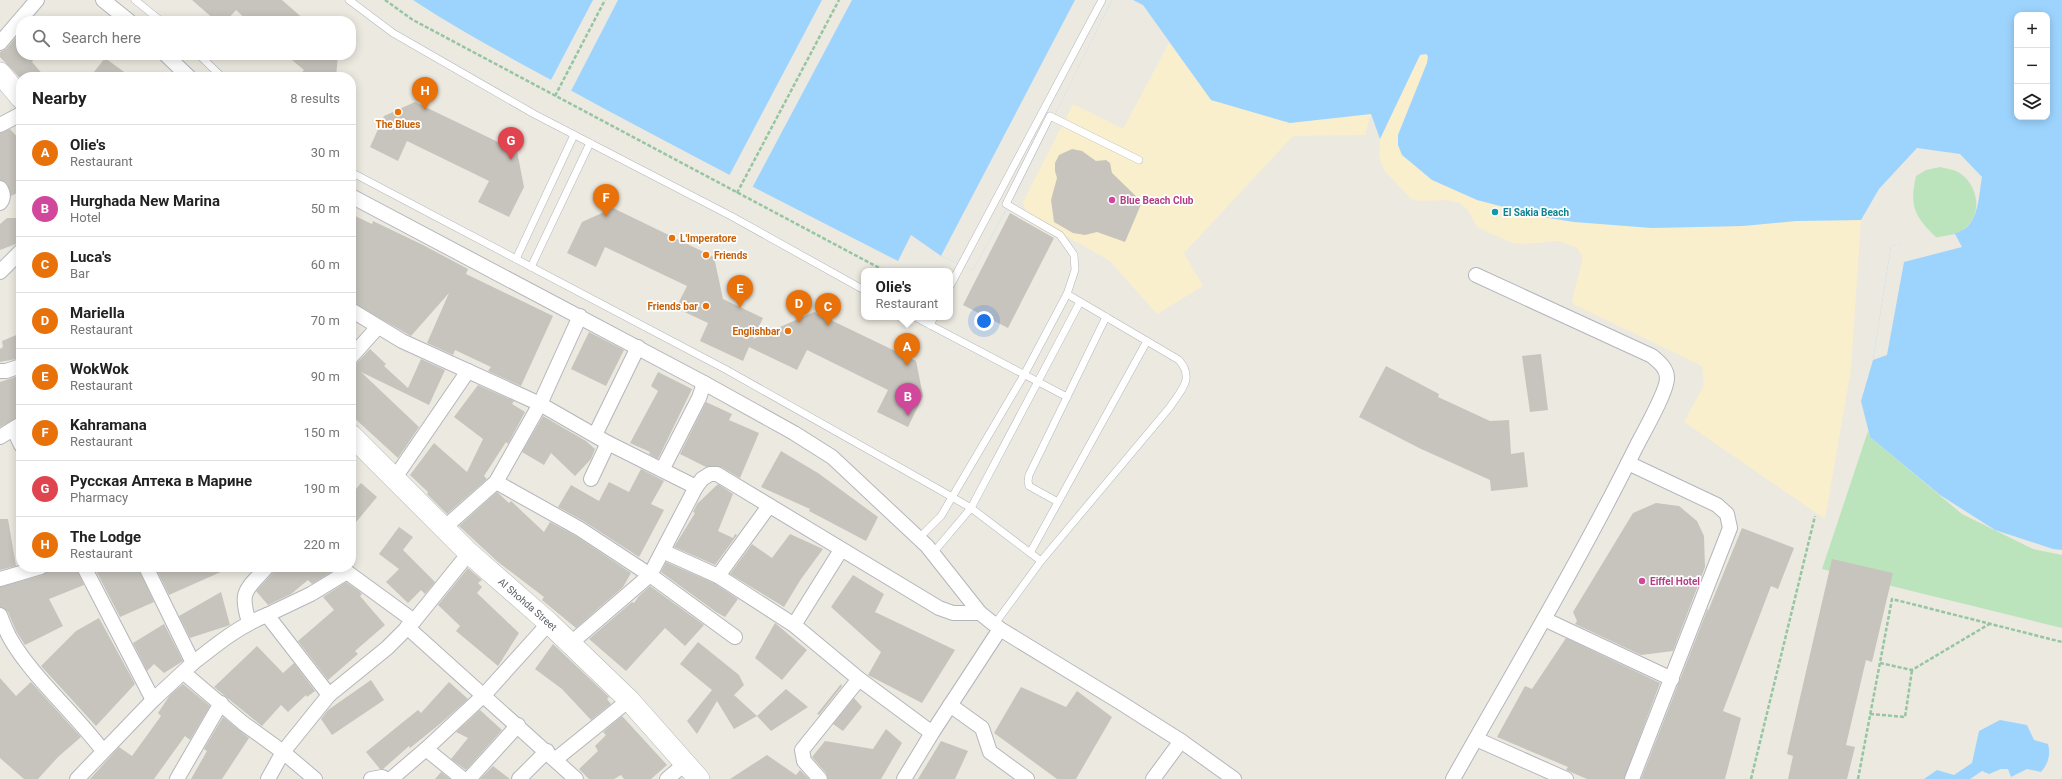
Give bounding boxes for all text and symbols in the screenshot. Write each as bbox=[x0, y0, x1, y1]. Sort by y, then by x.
map controls bbox=[2014, 12, 2050, 120]
button: + bbox=[2014, 12, 2050, 48]
search box bbox=[16, 16, 356, 60]
icon: search bbox=[30, 27, 52, 49]
text: Search here bbox=[62, 29, 141, 47]
button: − bbox=[2014, 48, 2050, 84]
pin: H bbox=[412, 77, 438, 110]
button: layers bbox=[2014, 84, 2050, 120]
text: Nearby bbox=[32, 88, 87, 108]
text: 8 results bbox=[290, 91, 340, 106]
marker: The Blues bbox=[393, 107, 403, 117]
place label: The Blues bbox=[376, 119, 420, 130]
pin: G bbox=[498, 127, 524, 160]
text: Olie's bbox=[70, 136, 106, 154]
text: A bbox=[41, 145, 49, 160]
text: 30 m bbox=[311, 145, 340, 160]
text: Restaurant bbox=[70, 154, 133, 169]
pin: F bbox=[593, 184, 619, 217]
text: Hurghada New Marina bbox=[70, 192, 220, 210]
marker: Blue Beach Club bbox=[1107, 195, 1117, 205]
place label: Blue Beach Club bbox=[1120, 195, 1194, 206]
text: B bbox=[41, 201, 49, 216]
text: 50 m bbox=[311, 201, 340, 216]
marker: El Sakia Beach bbox=[1490, 207, 1500, 217]
place label: El Sakia Beach bbox=[1503, 207, 1569, 218]
text: Hotel bbox=[70, 210, 101, 225]
marker: L'Imperatore bbox=[667, 233, 677, 243]
place label: L'Imperatore bbox=[680, 233, 737, 244]
text: Luca's bbox=[70, 248, 111, 266]
marker: Friends bbox=[701, 250, 711, 260]
place label: Friends bbox=[714, 250, 747, 261]
text: C bbox=[41, 257, 49, 272]
text: 60 m bbox=[311, 257, 340, 272]
text: Bar bbox=[70, 266, 90, 281]
popup bbox=[861, 268, 953, 320]
pin: E bbox=[727, 275, 753, 308]
text: Olie's bbox=[876, 278, 911, 296]
pin: D bbox=[786, 290, 812, 323]
pin: C bbox=[815, 293, 841, 326]
text: Restaurant bbox=[876, 296, 938, 311]
place label: Friends bar bbox=[647, 301, 698, 312]
marker: Friends bar bbox=[701, 301, 711, 311]
text: Mariella bbox=[70, 304, 125, 322]
your location bbox=[974, 311, 994, 331]
text: D bbox=[41, 313, 49, 328]
text: 70 m bbox=[311, 313, 340, 328]
text: Restaurant bbox=[70, 322, 133, 337]
place label: Englishbar bbox=[732, 326, 780, 337]
marker: Englishbar bbox=[783, 326, 793, 336]
pin: A bbox=[894, 333, 920, 366]
text: WokWok bbox=[70, 360, 129, 378]
text: E bbox=[41, 369, 49, 384]
text: 90 m bbox=[311, 369, 340, 384]
text: Restaurant bbox=[70, 378, 133, 393]
pin: B bbox=[895, 383, 921, 416]
text: Kahramana bbox=[70, 416, 147, 434]
text: F bbox=[41, 425, 49, 440]
text: 150 m bbox=[303, 425, 340, 440]
text: Restaurant bbox=[70, 434, 133, 449]
text: Русская Аптека в Марине bbox=[70, 472, 252, 490]
text: G bbox=[41, 481, 49, 496]
text: 190 m bbox=[303, 481, 340, 496]
text: Pharmacy bbox=[70, 490, 128, 505]
text: The Lodge bbox=[70, 528, 141, 546]
text: H bbox=[40, 537, 50, 552]
text: 220 m bbox=[303, 537, 340, 552]
text: Restaurant bbox=[70, 546, 133, 561]
street label: Al Shohda Street bbox=[496, 576, 559, 633]
marker: Eiffel Hotel bbox=[1637, 576, 1647, 586]
place label: Eiffel Hotel bbox=[1650, 576, 1700, 587]

